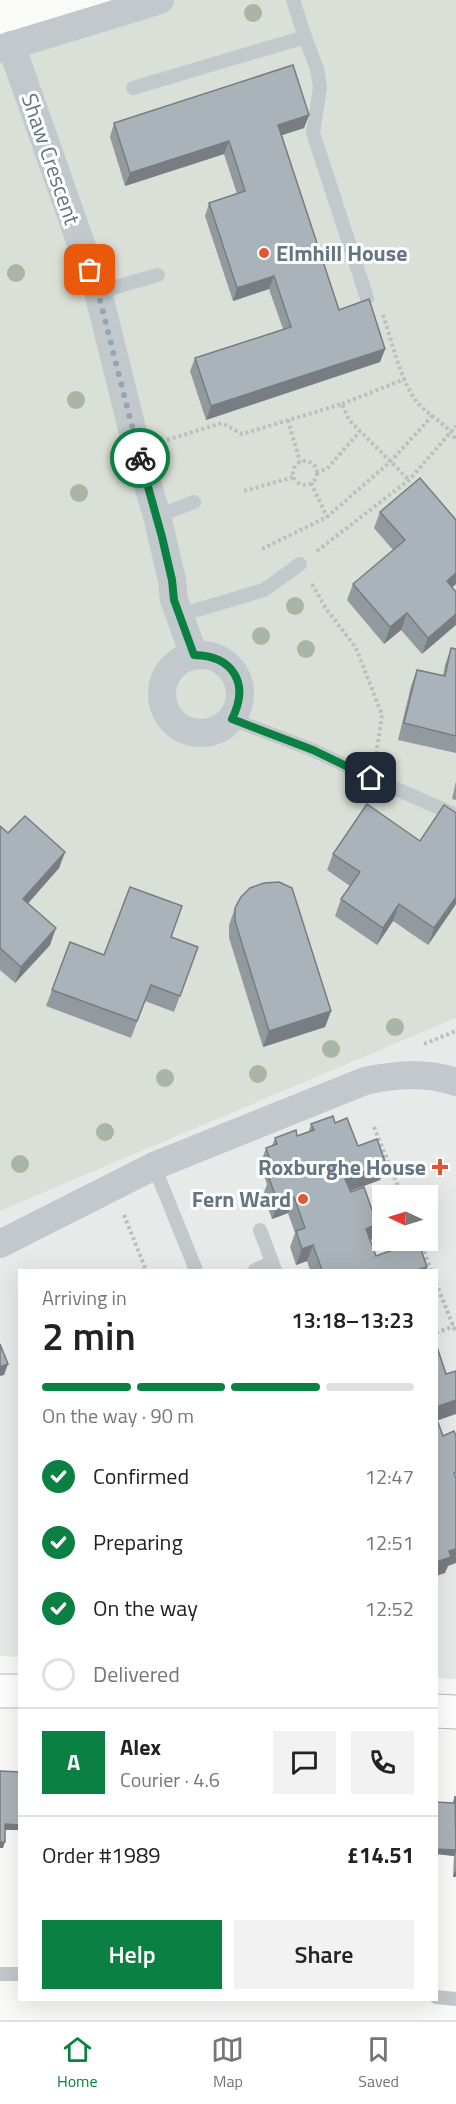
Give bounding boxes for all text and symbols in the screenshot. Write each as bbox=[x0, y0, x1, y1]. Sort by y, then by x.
street label: Shaw Crescent bbox=[13, 89, 89, 230]
place label: Elmhill House bbox=[276, 236, 407, 270]
pin bbox=[64, 244, 115, 295]
marker: Elmhill House bbox=[257, 246, 271, 260]
icon: bag bbox=[73, 253, 106, 286]
courier bbox=[110, 428, 170, 488]
icon: bike bbox=[124, 442, 157, 475]
pin bbox=[345, 752, 396, 803]
icon: home bbox=[354, 761, 387, 794]
place label: Roxburghe House bbox=[258, 1150, 426, 1184]
marker: Roxburghe House bbox=[431, 1158, 449, 1176]
place label: Fern Ward bbox=[192, 1182, 291, 1216]
north arrow bbox=[372, 1185, 438, 1251]
map controls bbox=[372, 1185, 438, 1251]
marker: Fern Ward bbox=[296, 1192, 310, 1206]
text: Arriving in bbox=[42, 1282, 127, 1313]
text: 13:18–13:23 bbox=[291, 1303, 414, 1337]
text: 2 min bbox=[42, 1306, 136, 1365]
text: On the way · 90 m bbox=[42, 1400, 194, 1431]
text: Confirmed bbox=[93, 1459, 189, 1493]
icon: check bbox=[42, 1460, 75, 1493]
text: 12:47 bbox=[365, 1461, 414, 1492]
text: Preparing bbox=[93, 1525, 183, 1559]
icon: check bbox=[42, 1526, 75, 1559]
text: 12:51 bbox=[365, 1527, 414, 1558]
text: On the way bbox=[93, 1591, 198, 1625]
icon: check bbox=[42, 1592, 75, 1625]
text: 12:52 bbox=[365, 1593, 414, 1624]
text: Delivered bbox=[93, 1657, 180, 1691]
text: Alex bbox=[120, 1730, 161, 1764]
button: chat bbox=[273, 1731, 336, 1794]
button: phone bbox=[351, 1731, 414, 1794]
text: A bbox=[67, 1745, 80, 1779]
text: Courier · 4.6 bbox=[120, 1764, 220, 1795]
text: Order #1989 bbox=[42, 1838, 161, 1872]
text: £14.51 bbox=[347, 1838, 414, 1872]
button: Help bbox=[42, 1920, 222, 1989]
button: Share bbox=[234, 1920, 414, 1989]
tab: Home bbox=[57, 2033, 98, 2093]
tab: Map bbox=[211, 2033, 244, 2093]
tab: Saved bbox=[358, 2033, 399, 2093]

